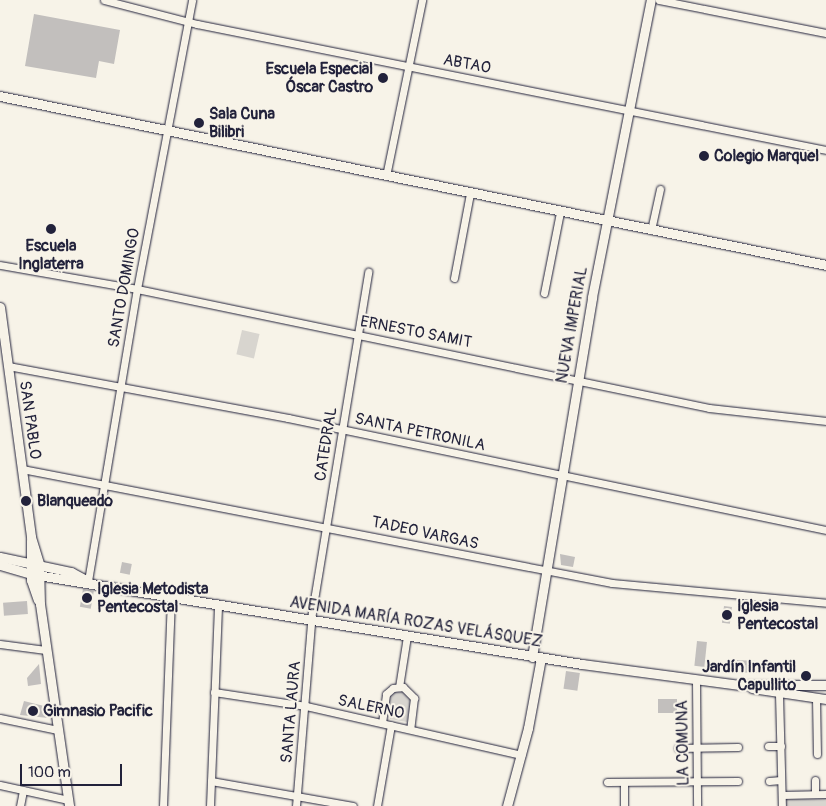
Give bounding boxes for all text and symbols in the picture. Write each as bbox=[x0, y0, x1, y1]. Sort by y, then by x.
street label: ABTAO bbox=[442, 50, 492, 78]
place label: Escuela Especial Óscar Castro bbox=[266, 59, 373, 97]
marker: Escuela Especial Óscar Castro bbox=[377, 72, 389, 84]
place label: Sala Cuna Bilibri bbox=[209, 104, 275, 142]
marker: Sala Cuna Bilibri bbox=[193, 117, 205, 129]
place label: Colegio Marquel bbox=[714, 146, 819, 166]
marker: Colegio Marquel bbox=[698, 150, 710, 162]
marker: Escuela Inglaterra bbox=[45, 223, 57, 235]
street label: SANTO DOMINGO bbox=[104, 227, 144, 349]
place label: Escuela Inglaterra bbox=[18, 236, 84, 274]
street label: NUEVA IMPERIAL bbox=[552, 265, 592, 385]
street label: ERNESTO SAMIT bbox=[359, 312, 473, 352]
street label: SAN PABLO bbox=[15, 379, 45, 461]
street label: CATEDRAL bbox=[311, 406, 341, 482]
street label: SANTA PETRONILA bbox=[353, 409, 487, 455]
place label: Blanqueado bbox=[37, 491, 113, 511]
marker: Blanqueado bbox=[19, 494, 33, 508]
street label: TADEO VARGAS bbox=[370, 512, 480, 554]
place label: Iglesia Metodista Pentecostal bbox=[97, 579, 208, 617]
marker: Iglesia Metodista Pentecostal bbox=[81, 592, 93, 604]
street label: AVENIDA MARÍA ROZAS VELÁSQUEZ bbox=[288, 593, 544, 651]
place label: Iglesia Pentecostal bbox=[737, 596, 818, 634]
marker: Iglesia Pentecostal bbox=[721, 609, 733, 621]
place label: Jardín Infantil Capullito bbox=[702, 657, 796, 695]
street label: SANTA LAURA bbox=[277, 660, 305, 764]
marker: Jardín Infantil Capullito bbox=[800, 670, 812, 682]
street label: SALERNO bbox=[336, 691, 406, 723]
street label: LA COMUNA bbox=[673, 700, 693, 786]
place label: Gimnasio Pacific bbox=[43, 701, 153, 721]
marker: Gimnasio Pacific bbox=[27, 705, 39, 717]
scale bar bbox=[22, 754, 125, 786]
text: 100 m bbox=[28, 763, 71, 782]

